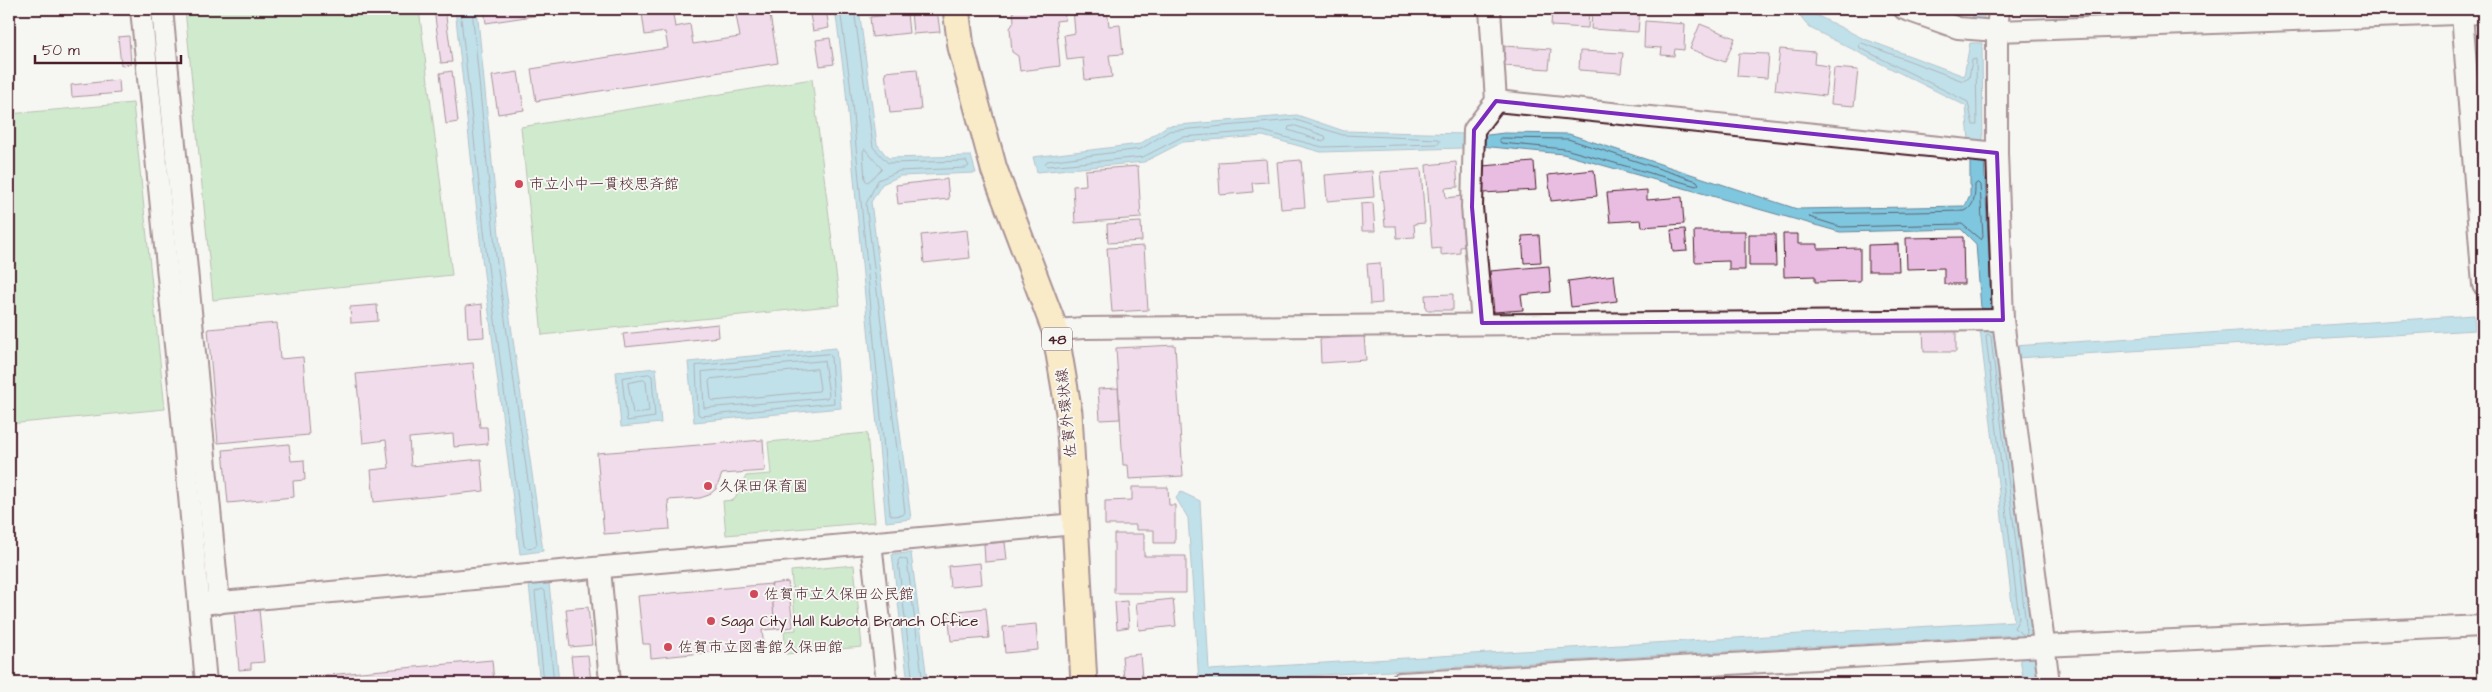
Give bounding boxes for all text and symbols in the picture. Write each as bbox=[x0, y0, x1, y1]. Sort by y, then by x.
scale bar bbox=[35, 32, 181, 64]
text: 50 m bbox=[42, 40, 80, 61]
place label: 市立小中一貫校思斉館 bbox=[529, 174, 679, 195]
marker: 市立小中一貫校思斉館 bbox=[513, 178, 525, 190]
road number: 48 bbox=[1042, 328, 1072, 350]
street label: 佐賀外環状線 bbox=[1051, 367, 1082, 459]
place label: 久保田保育園 bbox=[718, 476, 808, 497]
marker: 久保田保育園 bbox=[702, 480, 714, 492]
place label: 佐賀市立久保田公民館 bbox=[764, 584, 914, 605]
marker: 佐賀市立久保田公民館 bbox=[748, 588, 760, 600]
place label: Saga City Hall Kubota Branch Office bbox=[721, 611, 978, 633]
marker: Saga City Hall Kubota Branch Office bbox=[705, 615, 717, 627]
place label: 佐賀市立図書館久保田館 bbox=[678, 637, 843, 658]
marker: 佐賀市立図書館久保田館 bbox=[662, 641, 674, 653]

